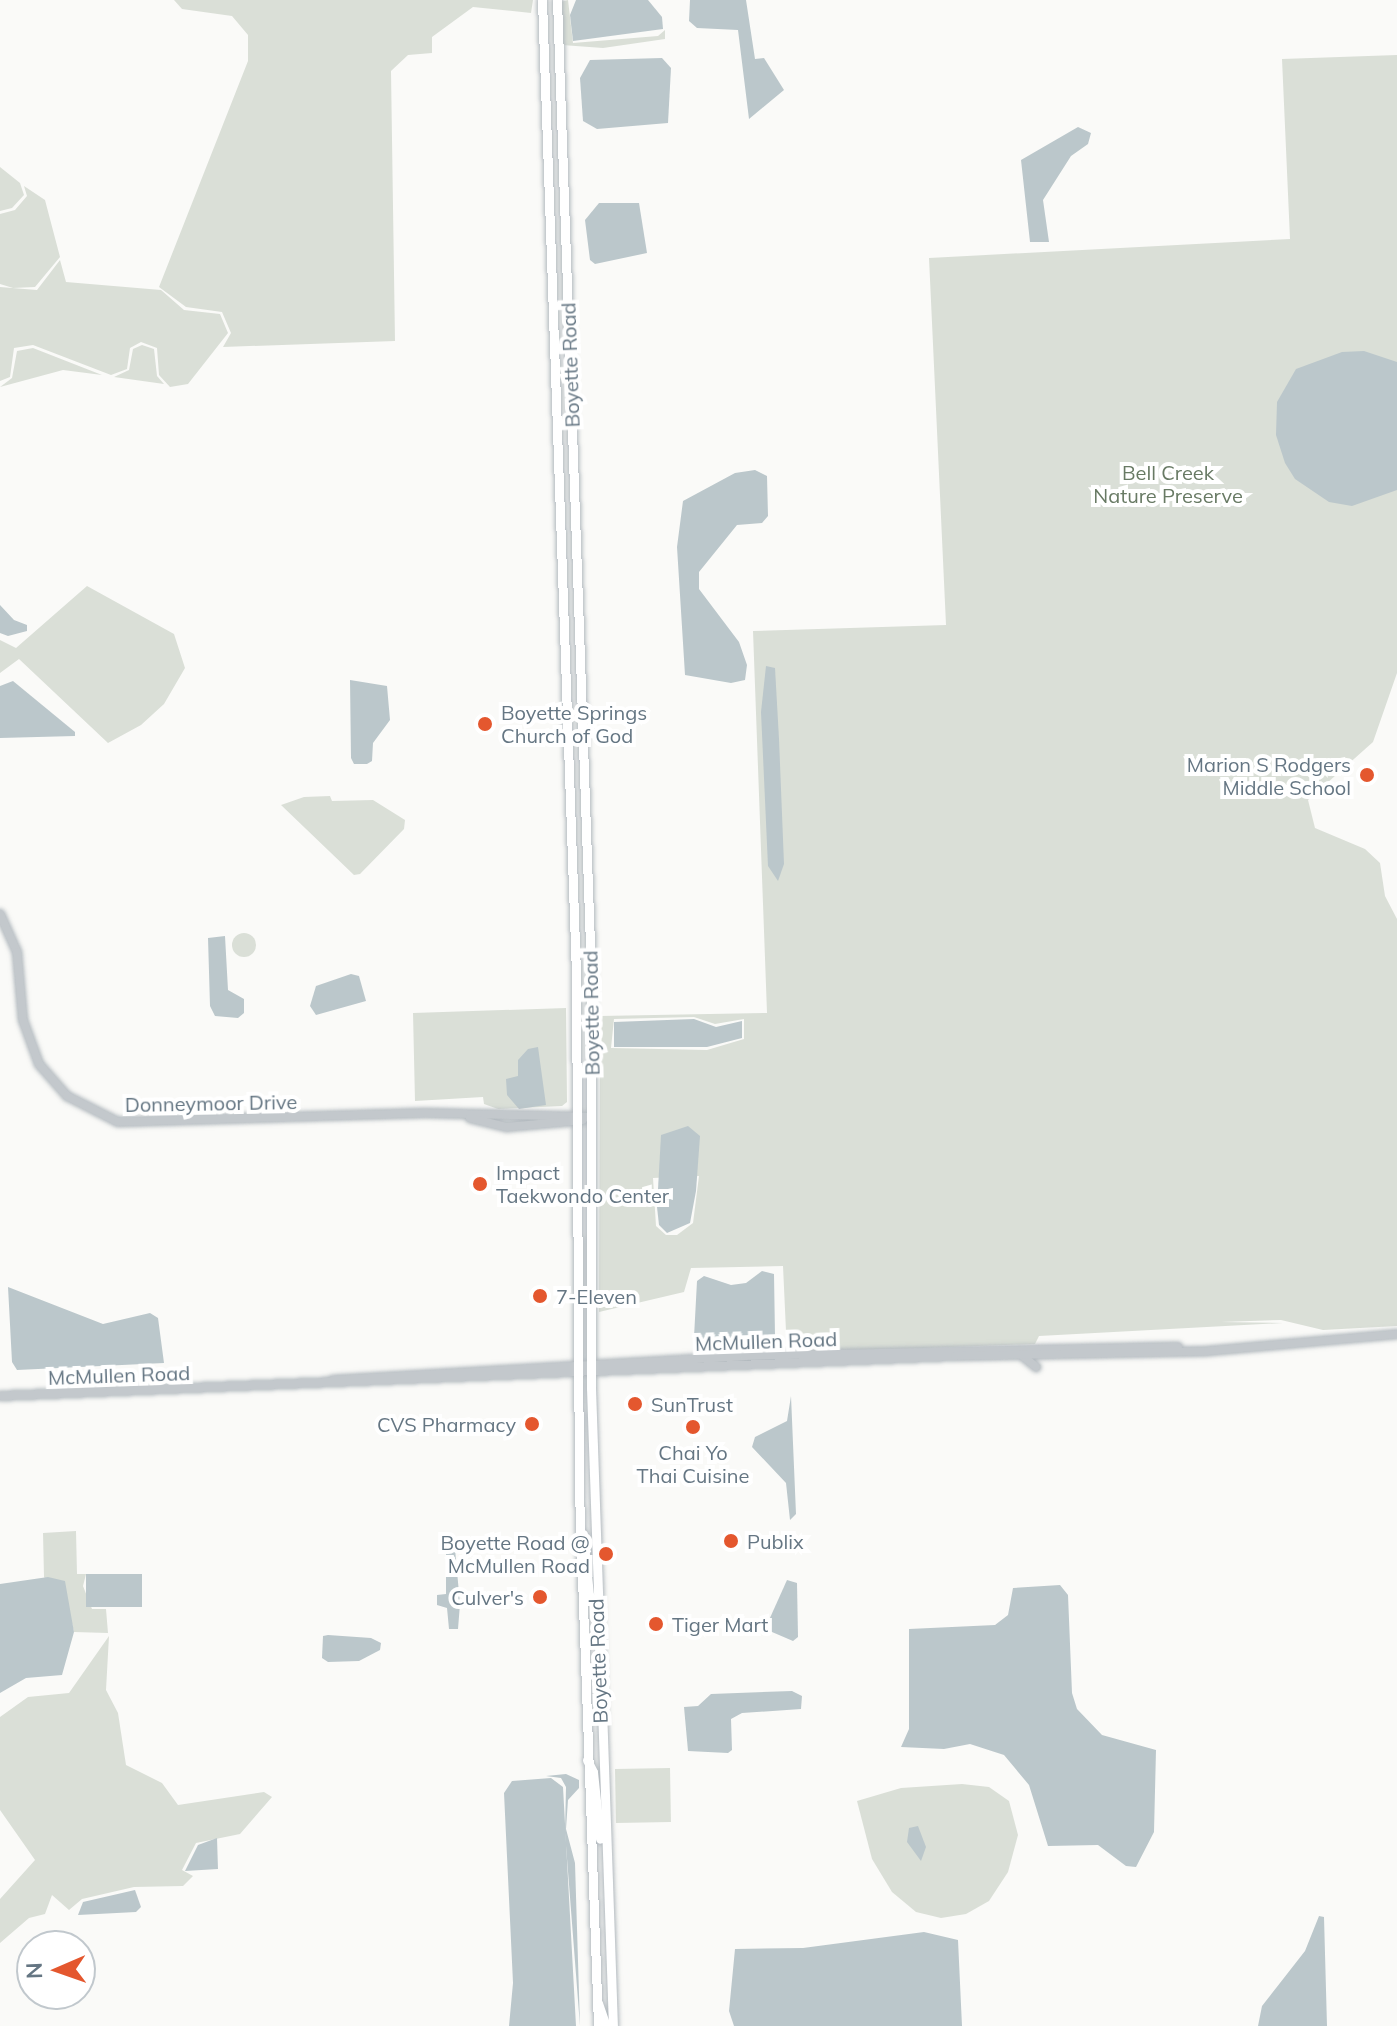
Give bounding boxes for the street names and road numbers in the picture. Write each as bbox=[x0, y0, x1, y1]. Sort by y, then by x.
street label: Boyette Road bbox=[556, 302, 584, 428]
street label: Boyette Road bbox=[578, 950, 604, 1076]
street label: Donneymoor Drive bbox=[125, 1089, 297, 1117]
street label: McMullen Road bbox=[695, 1327, 837, 1355]
street label: McMullen Road bbox=[48, 1361, 190, 1389]
street label: Boyette Road bbox=[584, 1598, 612, 1724]

